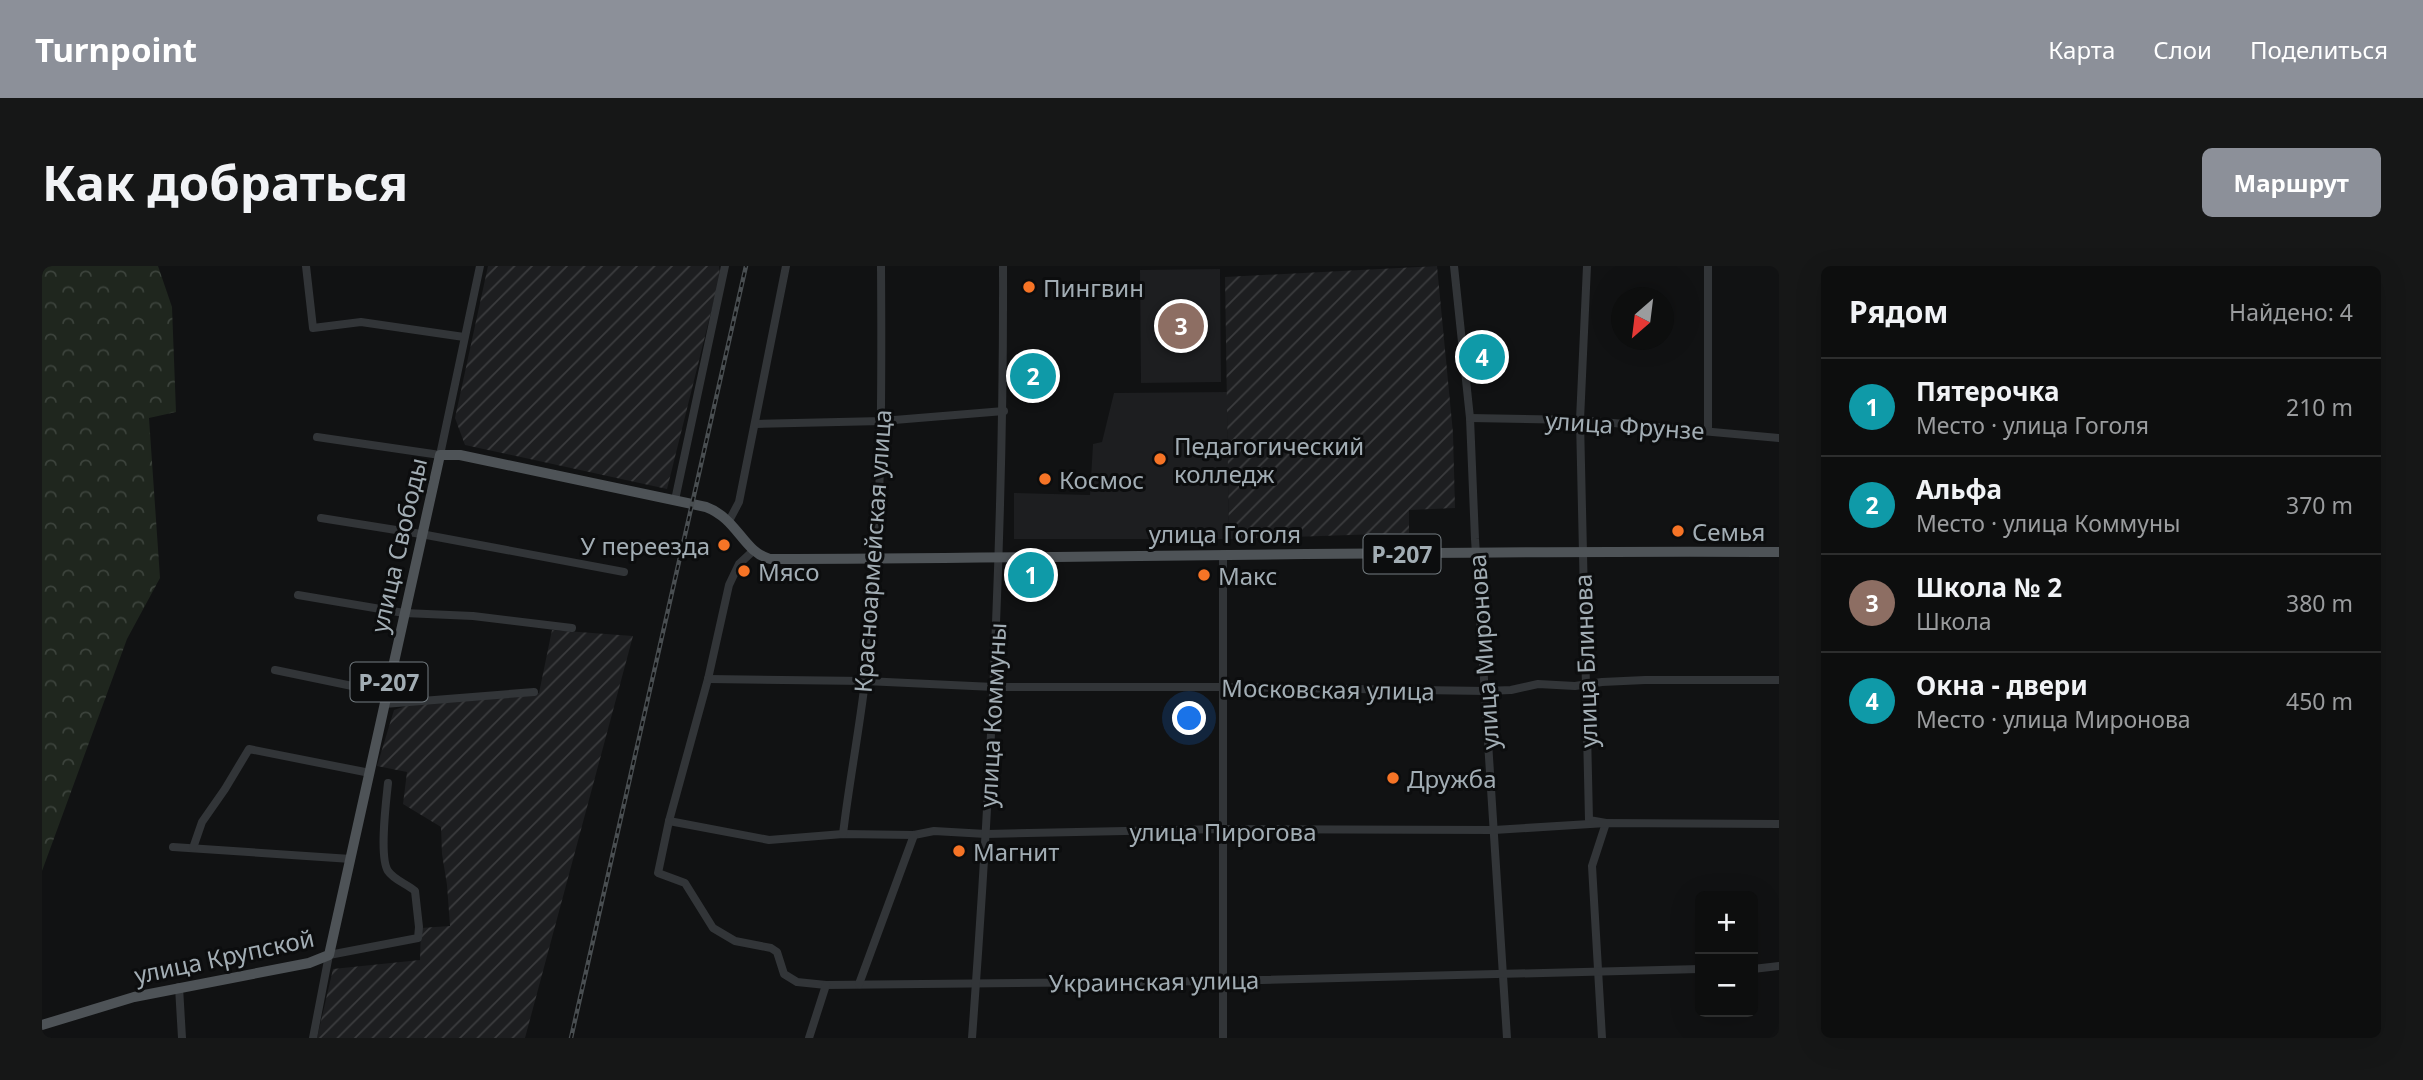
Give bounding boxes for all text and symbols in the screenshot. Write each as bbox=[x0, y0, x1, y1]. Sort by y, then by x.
text: Turnpoint bbox=[35, 27, 197, 72]
text: Карта bbox=[2048, 33, 2115, 66]
text: Слои bbox=[2153, 33, 2212, 66]
text: Поделиться bbox=[2250, 33, 2388, 66]
button: Маршрут bbox=[2202, 148, 2381, 217]
text: Как добраться bbox=[42, 149, 408, 215]
place label: Пингвин bbox=[1043, 271, 1144, 304]
marker: Пингвин bbox=[1021, 279, 1037, 295]
north arrow bbox=[1611, 287, 1674, 350]
text: Рядом bbox=[1849, 291, 1948, 332]
text: Найдено: 4 bbox=[2229, 296, 2353, 328]
pin: 3 bbox=[1158, 300, 1204, 352]
pin: 4 bbox=[1459, 331, 1505, 383]
pin: 2 bbox=[1010, 350, 1056, 402]
text: Пятерочка bbox=[1916, 373, 2060, 409]
text: 1 bbox=[1865, 391, 1879, 423]
text: 210 m bbox=[2286, 391, 2353, 423]
street label: улица Фрунзе bbox=[1544, 403, 1706, 447]
street label: Красноармейская улица bbox=[846, 408, 898, 694]
text: Место · улица Гоголя bbox=[1916, 409, 2149, 441]
place label: Педагогический колледж bbox=[1174, 429, 1364, 490]
marker: Педагогический колледж bbox=[1152, 451, 1168, 467]
street label: улица Свободы bbox=[362, 454, 434, 636]
place label: Космос bbox=[1059, 463, 1144, 496]
marker: Космос bbox=[1037, 471, 1053, 487]
text: Альфа bbox=[1916, 471, 2002, 507]
text: 2 bbox=[1865, 489, 1879, 521]
text: 370 m bbox=[2286, 489, 2353, 521]
text: Место · улица Коммуны bbox=[1916, 507, 2181, 539]
place label: Семья bbox=[1692, 515, 1765, 548]
street label: улица Гоголя bbox=[1149, 517, 1301, 550]
marker: Семья bbox=[1670, 523, 1686, 539]
place label: У переезда bbox=[581, 529, 710, 562]
road number: Р-207 bbox=[1364, 534, 1440, 574]
marker: У переезда bbox=[716, 537, 732, 553]
pin: 1 bbox=[1008, 549, 1054, 601]
street label: улица Миронова bbox=[1460, 553, 1506, 751]
place label: Мясо bbox=[758, 555, 819, 588]
place label: Макс bbox=[1218, 559, 1277, 592]
marker: Мясо bbox=[736, 563, 752, 579]
marker: Макс bbox=[1196, 567, 1212, 583]
text: Школа № 2 bbox=[1916, 569, 2062, 605]
street label: улица Блинова bbox=[1565, 574, 1605, 748]
text: 3 bbox=[1865, 587, 1879, 619]
text: 380 m bbox=[2286, 587, 2353, 619]
text: Школа bbox=[1916, 605, 1992, 637]
street label: улица Коммуны bbox=[971, 622, 1013, 808]
road number: Р-207 bbox=[350, 662, 428, 702]
text: Окна - двери bbox=[1916, 667, 2088, 703]
street label: Московская улица bbox=[1221, 671, 1435, 707]
text: 4 bbox=[1865, 685, 1879, 717]
text: 450 m bbox=[2286, 685, 2353, 717]
your location bbox=[1172, 701, 1206, 735]
text: Место · улица Миронова bbox=[1916, 703, 2191, 735]
place label: Дружба bbox=[1407, 762, 1496, 795]
marker: Дружба bbox=[1385, 770, 1401, 786]
street label: улица Пирогова bbox=[1129, 815, 1317, 848]
place label: Магнит bbox=[973, 835, 1059, 868]
marker: Магнит bbox=[951, 843, 967, 859]
map controls bbox=[1695, 891, 1758, 1017]
button: + bbox=[1695, 891, 1758, 954]
street label: улица Крупской bbox=[131, 921, 317, 991]
button: − bbox=[1695, 954, 1758, 1017]
street label: Украинская улица bbox=[1049, 963, 1259, 999]

